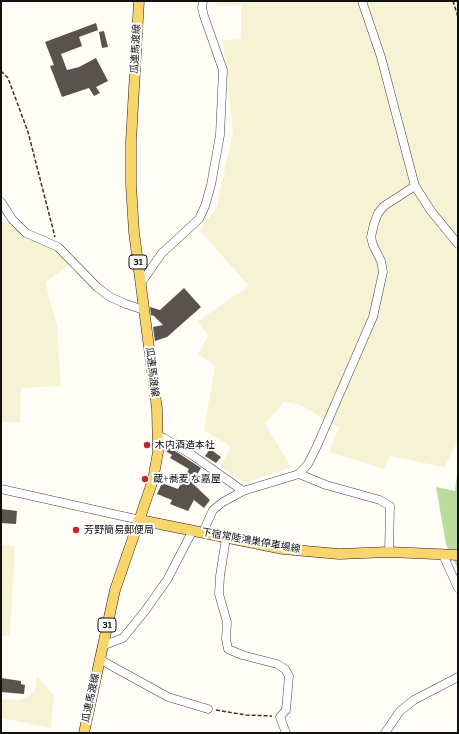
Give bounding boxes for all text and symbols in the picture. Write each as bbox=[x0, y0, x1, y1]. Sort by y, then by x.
street label: 瓜連馬渡線 bbox=[129, 24, 143, 74]
road number: 31 bbox=[129, 255, 147, 269]
street label: 瓜連馬渡線 bbox=[143, 346, 161, 398]
place label: 木内酒造本社 bbox=[155, 439, 215, 451]
marker: 木内酒造本社 bbox=[142, 440, 152, 450]
place label: 蔵+蕎麦 な嘉屋 bbox=[153, 473, 221, 485]
marker: 蔵+蕎麦 な嘉屋 bbox=[140, 474, 150, 484]
place label: 芳野簡易郵便局 bbox=[84, 524, 154, 536]
marker: 芳野簡易郵便局 bbox=[71, 525, 81, 535]
street label: 下宿常陸鴻巣停車場線 bbox=[201, 526, 301, 556]
road number: 31 bbox=[98, 618, 116, 632]
street label: 瓜連馬渡線 bbox=[80, 672, 102, 724]

